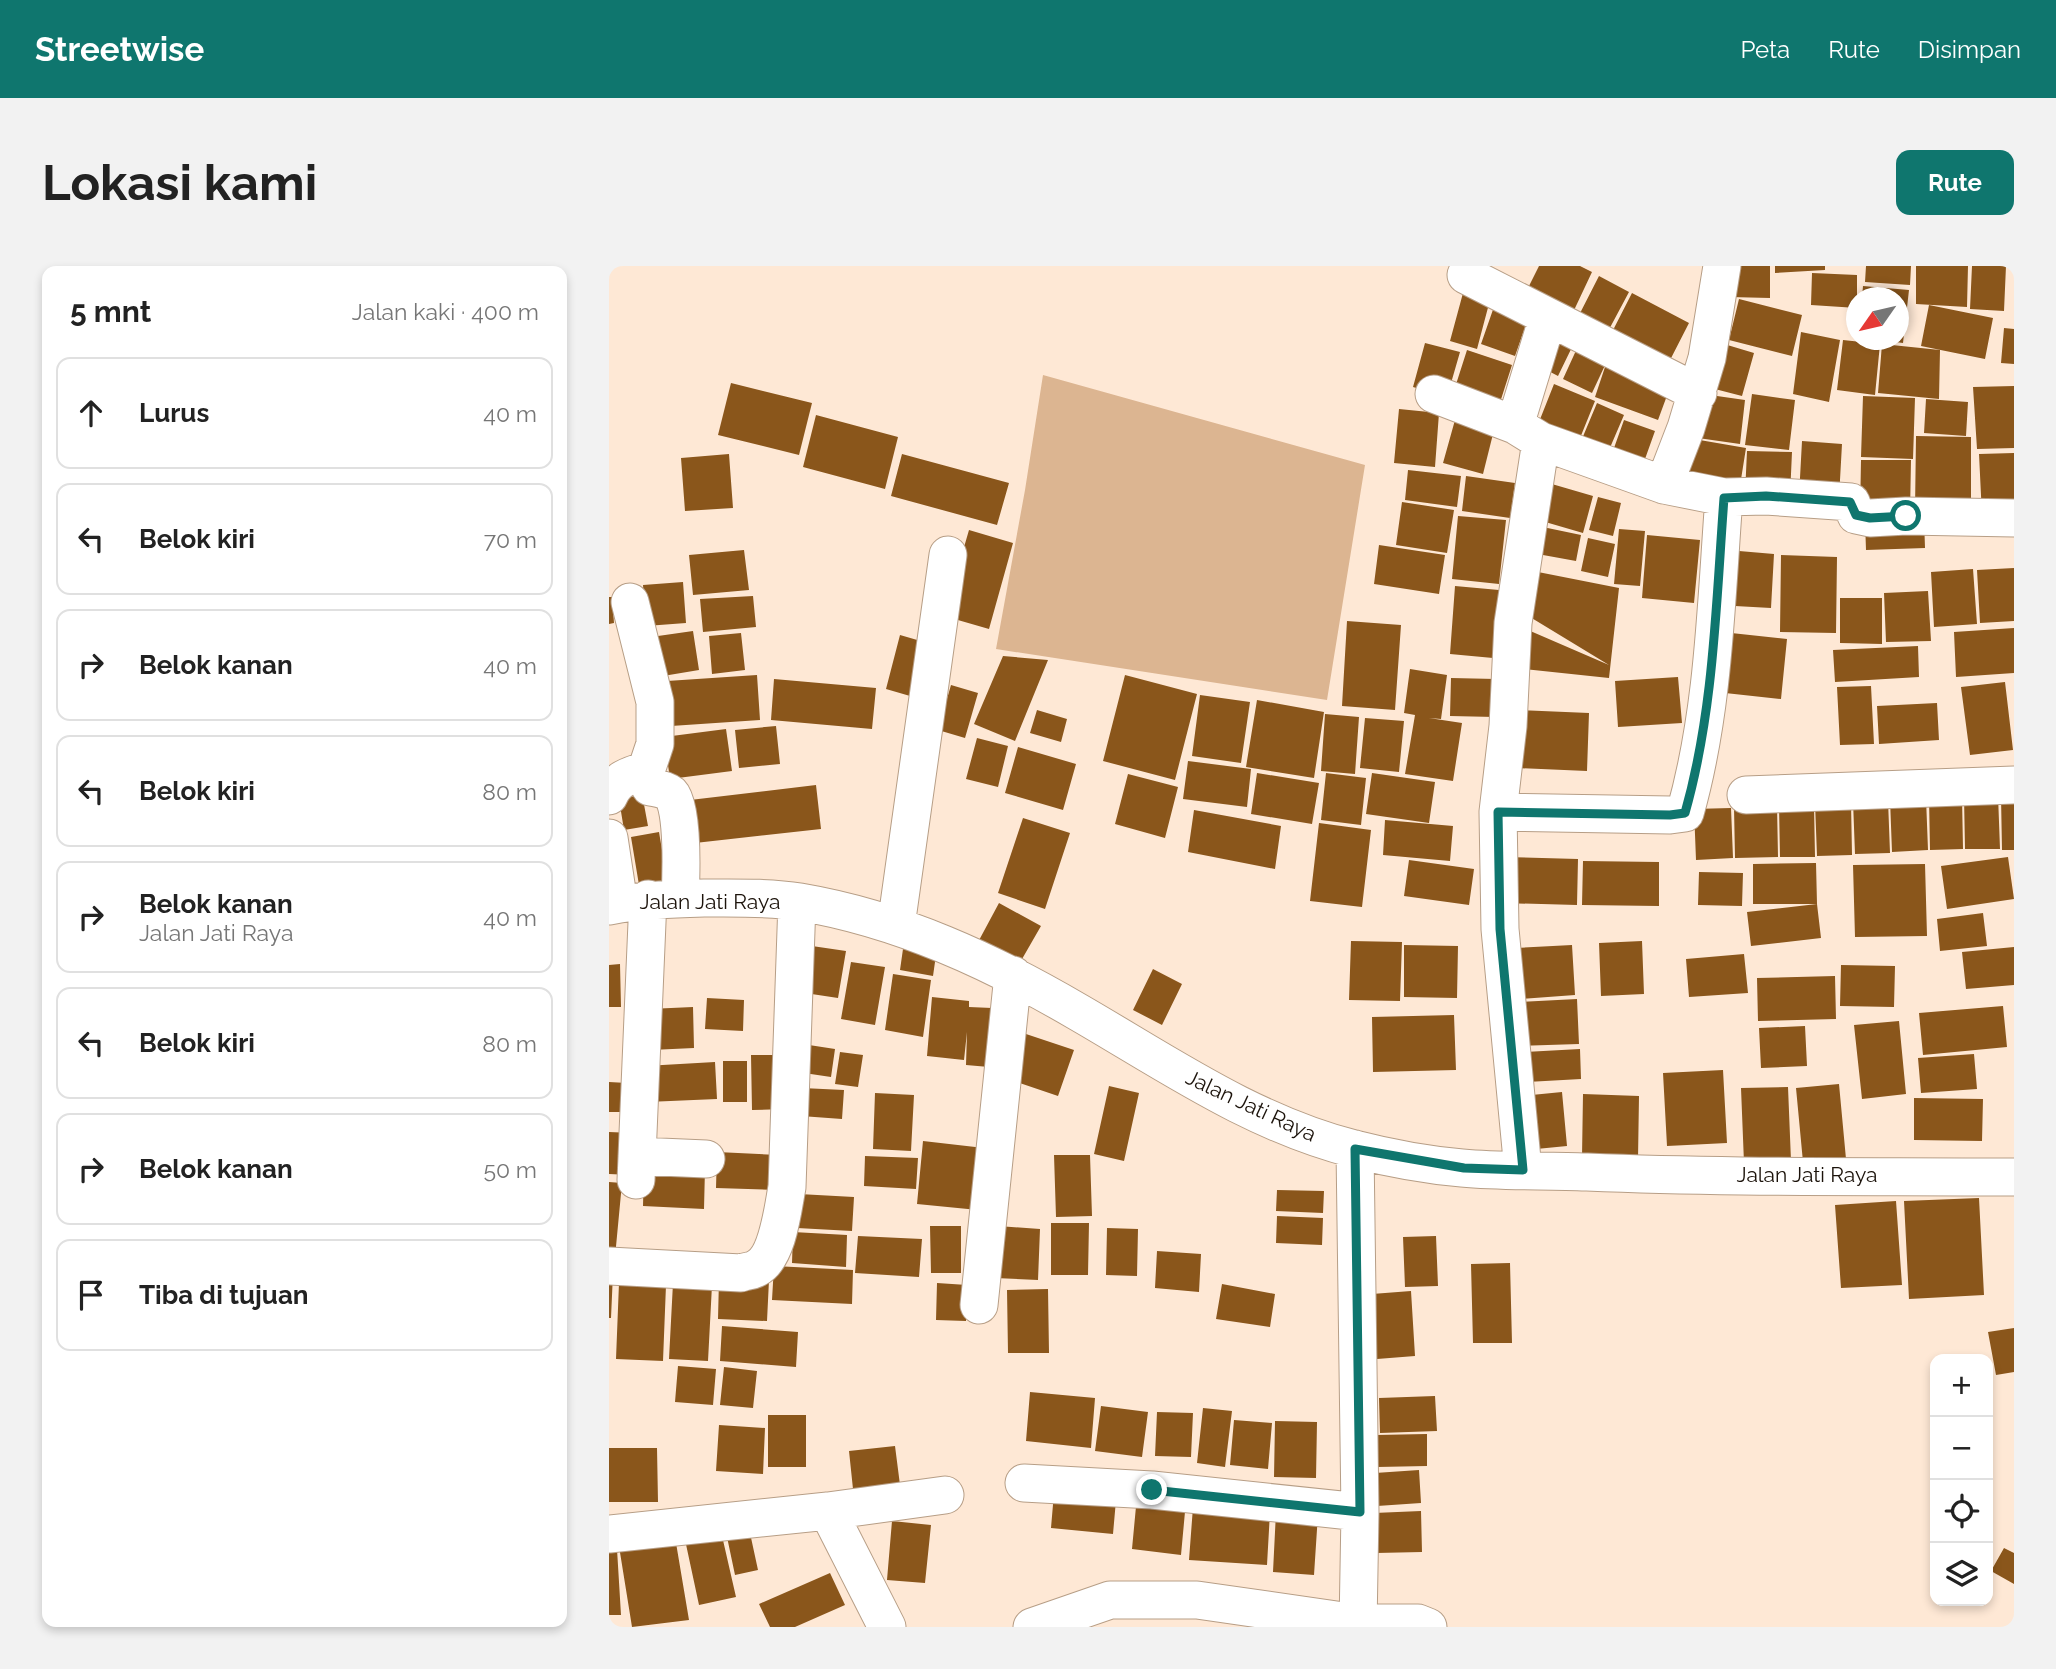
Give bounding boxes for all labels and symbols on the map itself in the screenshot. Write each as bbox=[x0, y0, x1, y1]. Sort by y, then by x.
north arrow bbox=[1846, 287, 1909, 350]
route start bbox=[1890, 500, 1921, 531]
street label: Jalan Jati Raya bbox=[639, 889, 781, 914]
street label: Jalan Jati Raya bbox=[1182, 1064, 1320, 1147]
street label: Jalan Jati Raya bbox=[1736, 1162, 1878, 1187]
route end bbox=[1136, 1474, 1167, 1505]

